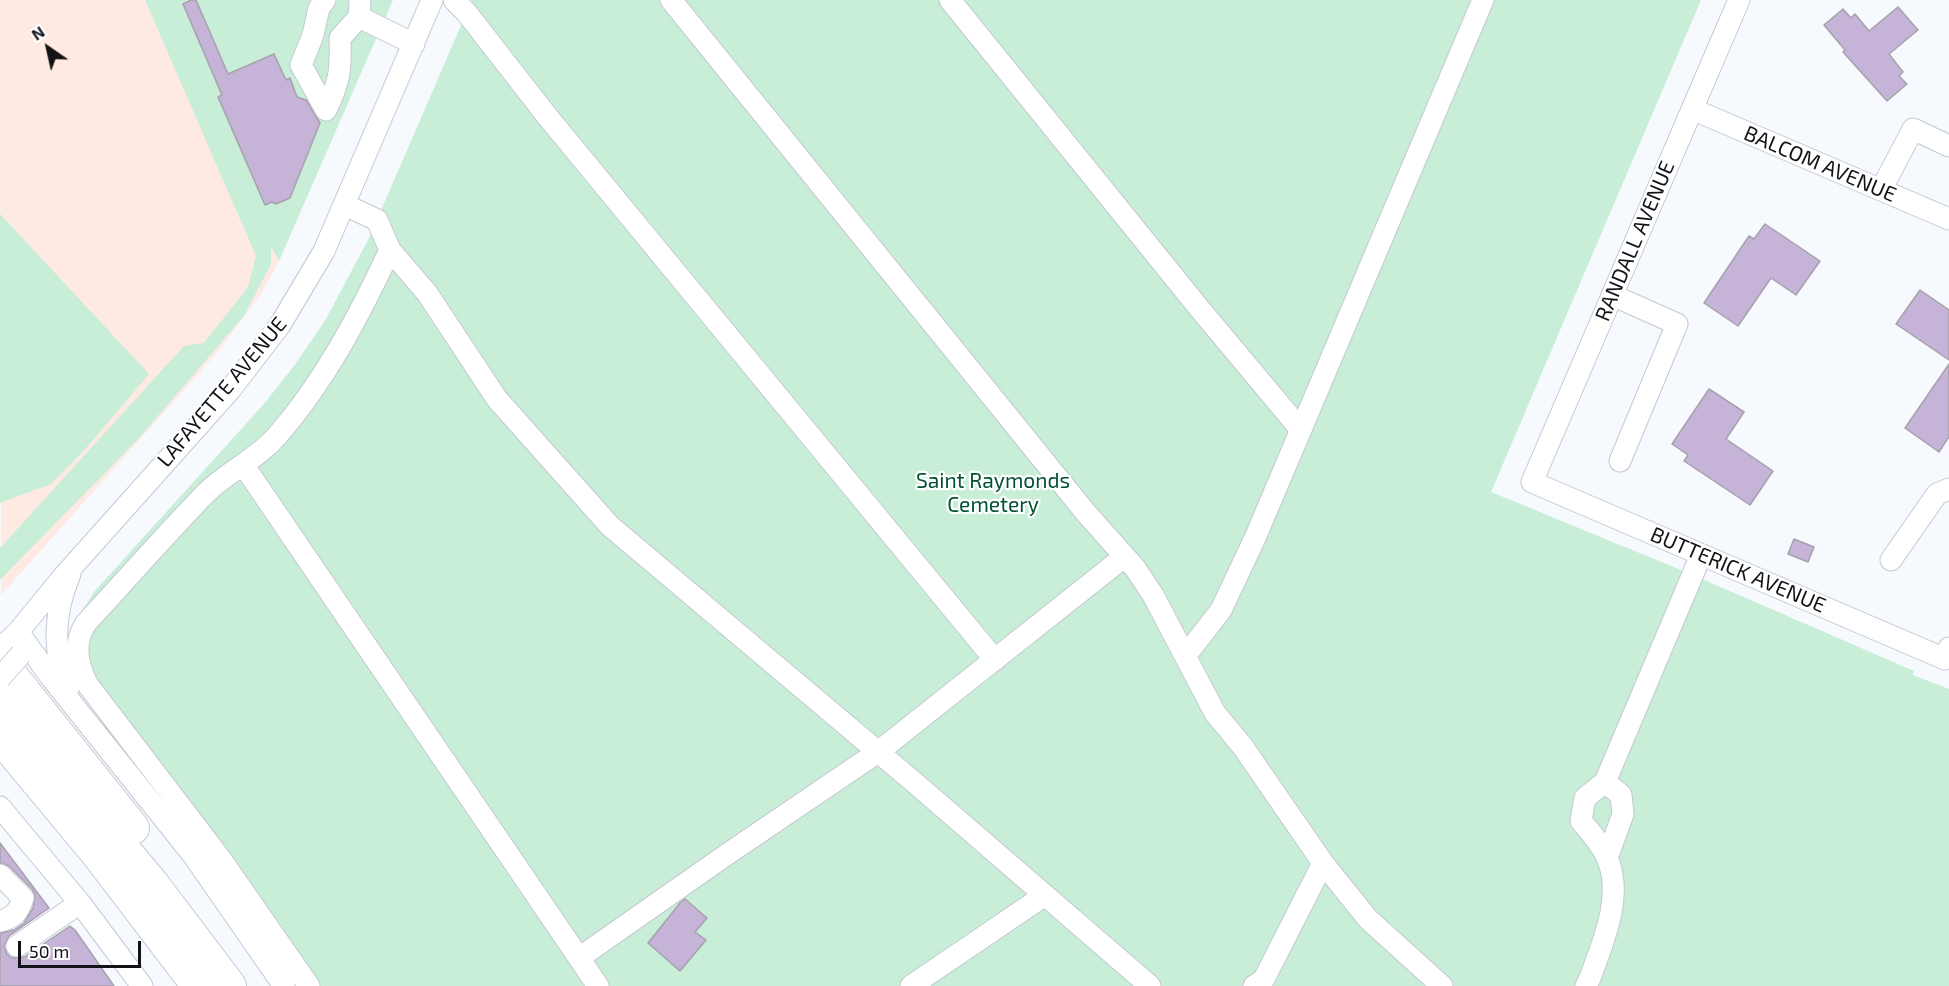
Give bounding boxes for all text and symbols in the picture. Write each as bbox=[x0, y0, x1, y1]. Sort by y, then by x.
north arrow bbox=[18, 18, 78, 78]
text: N bbox=[28, 22, 48, 44]
street label: BALCOM AVENUE bbox=[1740, 121, 1900, 207]
street label: RANDALL AVENUE bbox=[1590, 157, 1680, 325]
street label: LAFAYETTE AVENUE bbox=[152, 312, 292, 472]
park label: Saint Raymonds Cemetery bbox=[916, 468, 1070, 518]
street label: BUTTERICK AVENUE bbox=[1646, 522, 1830, 618]
scale bar bbox=[21, 929, 144, 967]
text: 50 m bbox=[29, 940, 69, 962]

